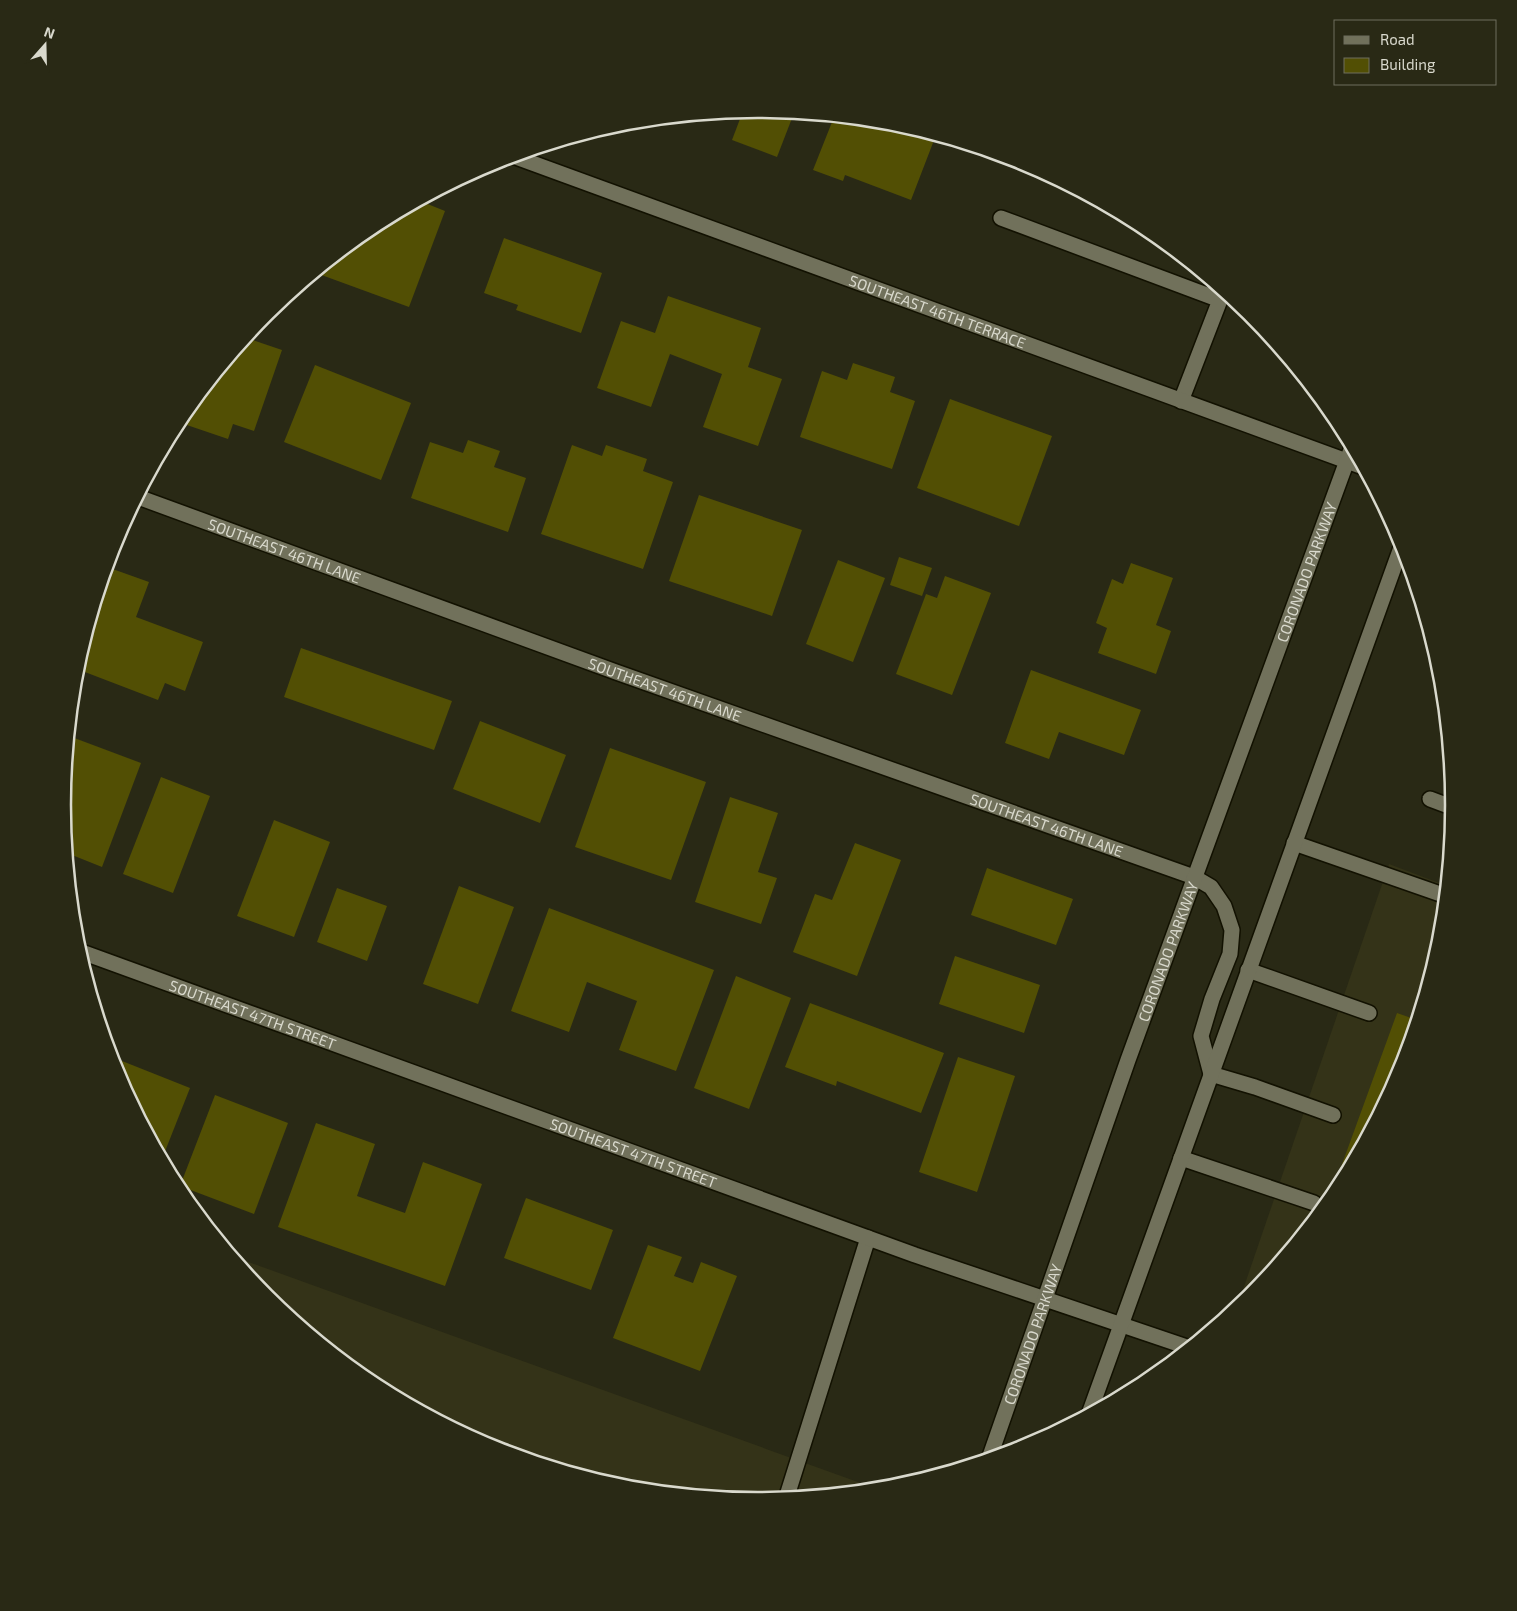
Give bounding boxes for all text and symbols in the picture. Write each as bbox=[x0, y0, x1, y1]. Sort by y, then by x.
north arrow bbox=[20, 20, 70, 70]
legend bbox=[1334, 20, 1497, 85]
text: N bbox=[42, 23, 57, 42]
text: Road bbox=[1380, 30, 1415, 48]
text: Building bbox=[1380, 55, 1436, 73]
street label: SOUTHEAST 46TH TERRACE bbox=[847, 271, 1028, 352]
street label: CORONADO PARKWAY bbox=[1272, 499, 1340, 645]
street label: SOUTHEAST 46TH LANE bbox=[206, 514, 363, 587]
street label: SOUTHEAST 46TH LANE bbox=[586, 654, 744, 725]
street label: SOUTHEAST 46TH LANE bbox=[968, 789, 1126, 860]
street label: CORONADO PARKWAY bbox=[1134, 879, 1202, 1024]
street label: SOUTHEAST 47TH STREET bbox=[167, 976, 339, 1053]
street label: SOUTHEAST 47TH STREET bbox=[548, 1114, 720, 1191]
street label: CORONADO PARKWAY bbox=[1000, 1261, 1065, 1407]

